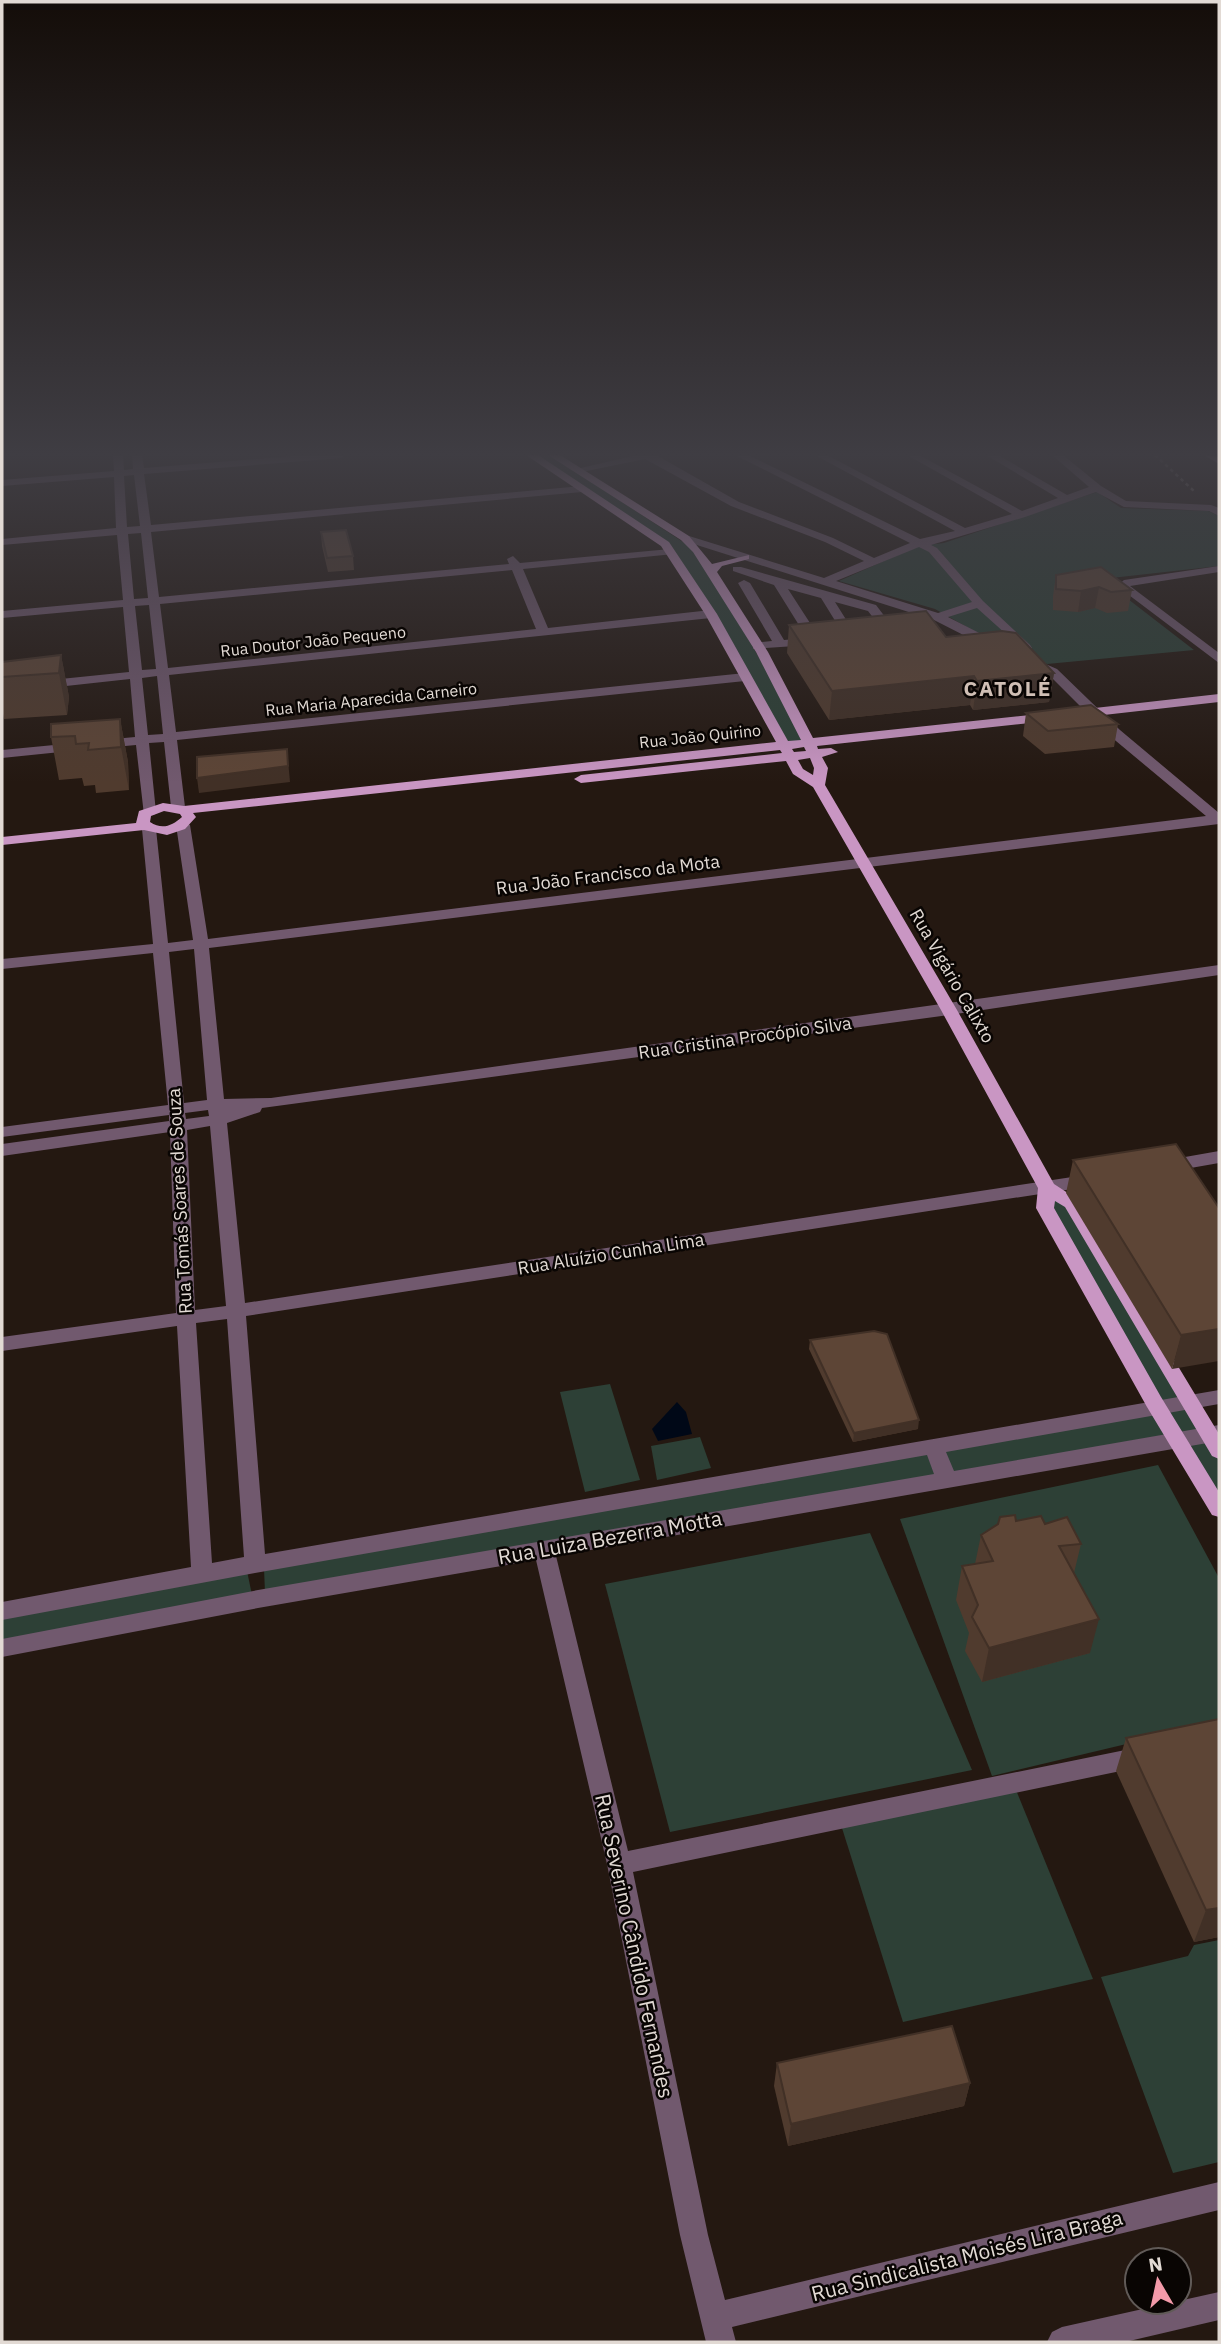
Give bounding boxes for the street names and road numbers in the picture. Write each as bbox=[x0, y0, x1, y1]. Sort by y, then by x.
street label: Rua Doutor João Pequeno bbox=[219, 621, 407, 661]
street label: Rua Maria Aparecida Carneiro bbox=[264, 678, 478, 720]
street label: Rua João Quirino bbox=[638, 720, 762, 752]
street label: Rua João Francisco da Mota bbox=[495, 849, 722, 900]
street label: Rua Vigário Calixto bbox=[905, 905, 1000, 1047]
street label: Rua Cristina Procópio Silva bbox=[637, 1011, 853, 1064]
street label: Rua Tomás Soares de Souza bbox=[162, 1087, 197, 1314]
street label: Rua Aluízio Cunha Lima bbox=[516, 1227, 706, 1280]
street label: Rua Luiza Bezerra Motta bbox=[496, 1503, 724, 1571]
street label: Rua Severino Cândido Fernandes bbox=[589, 1791, 681, 2100]
street label: Rua Sindicalista Moisés Lira Braga bbox=[808, 2203, 1125, 2307]

